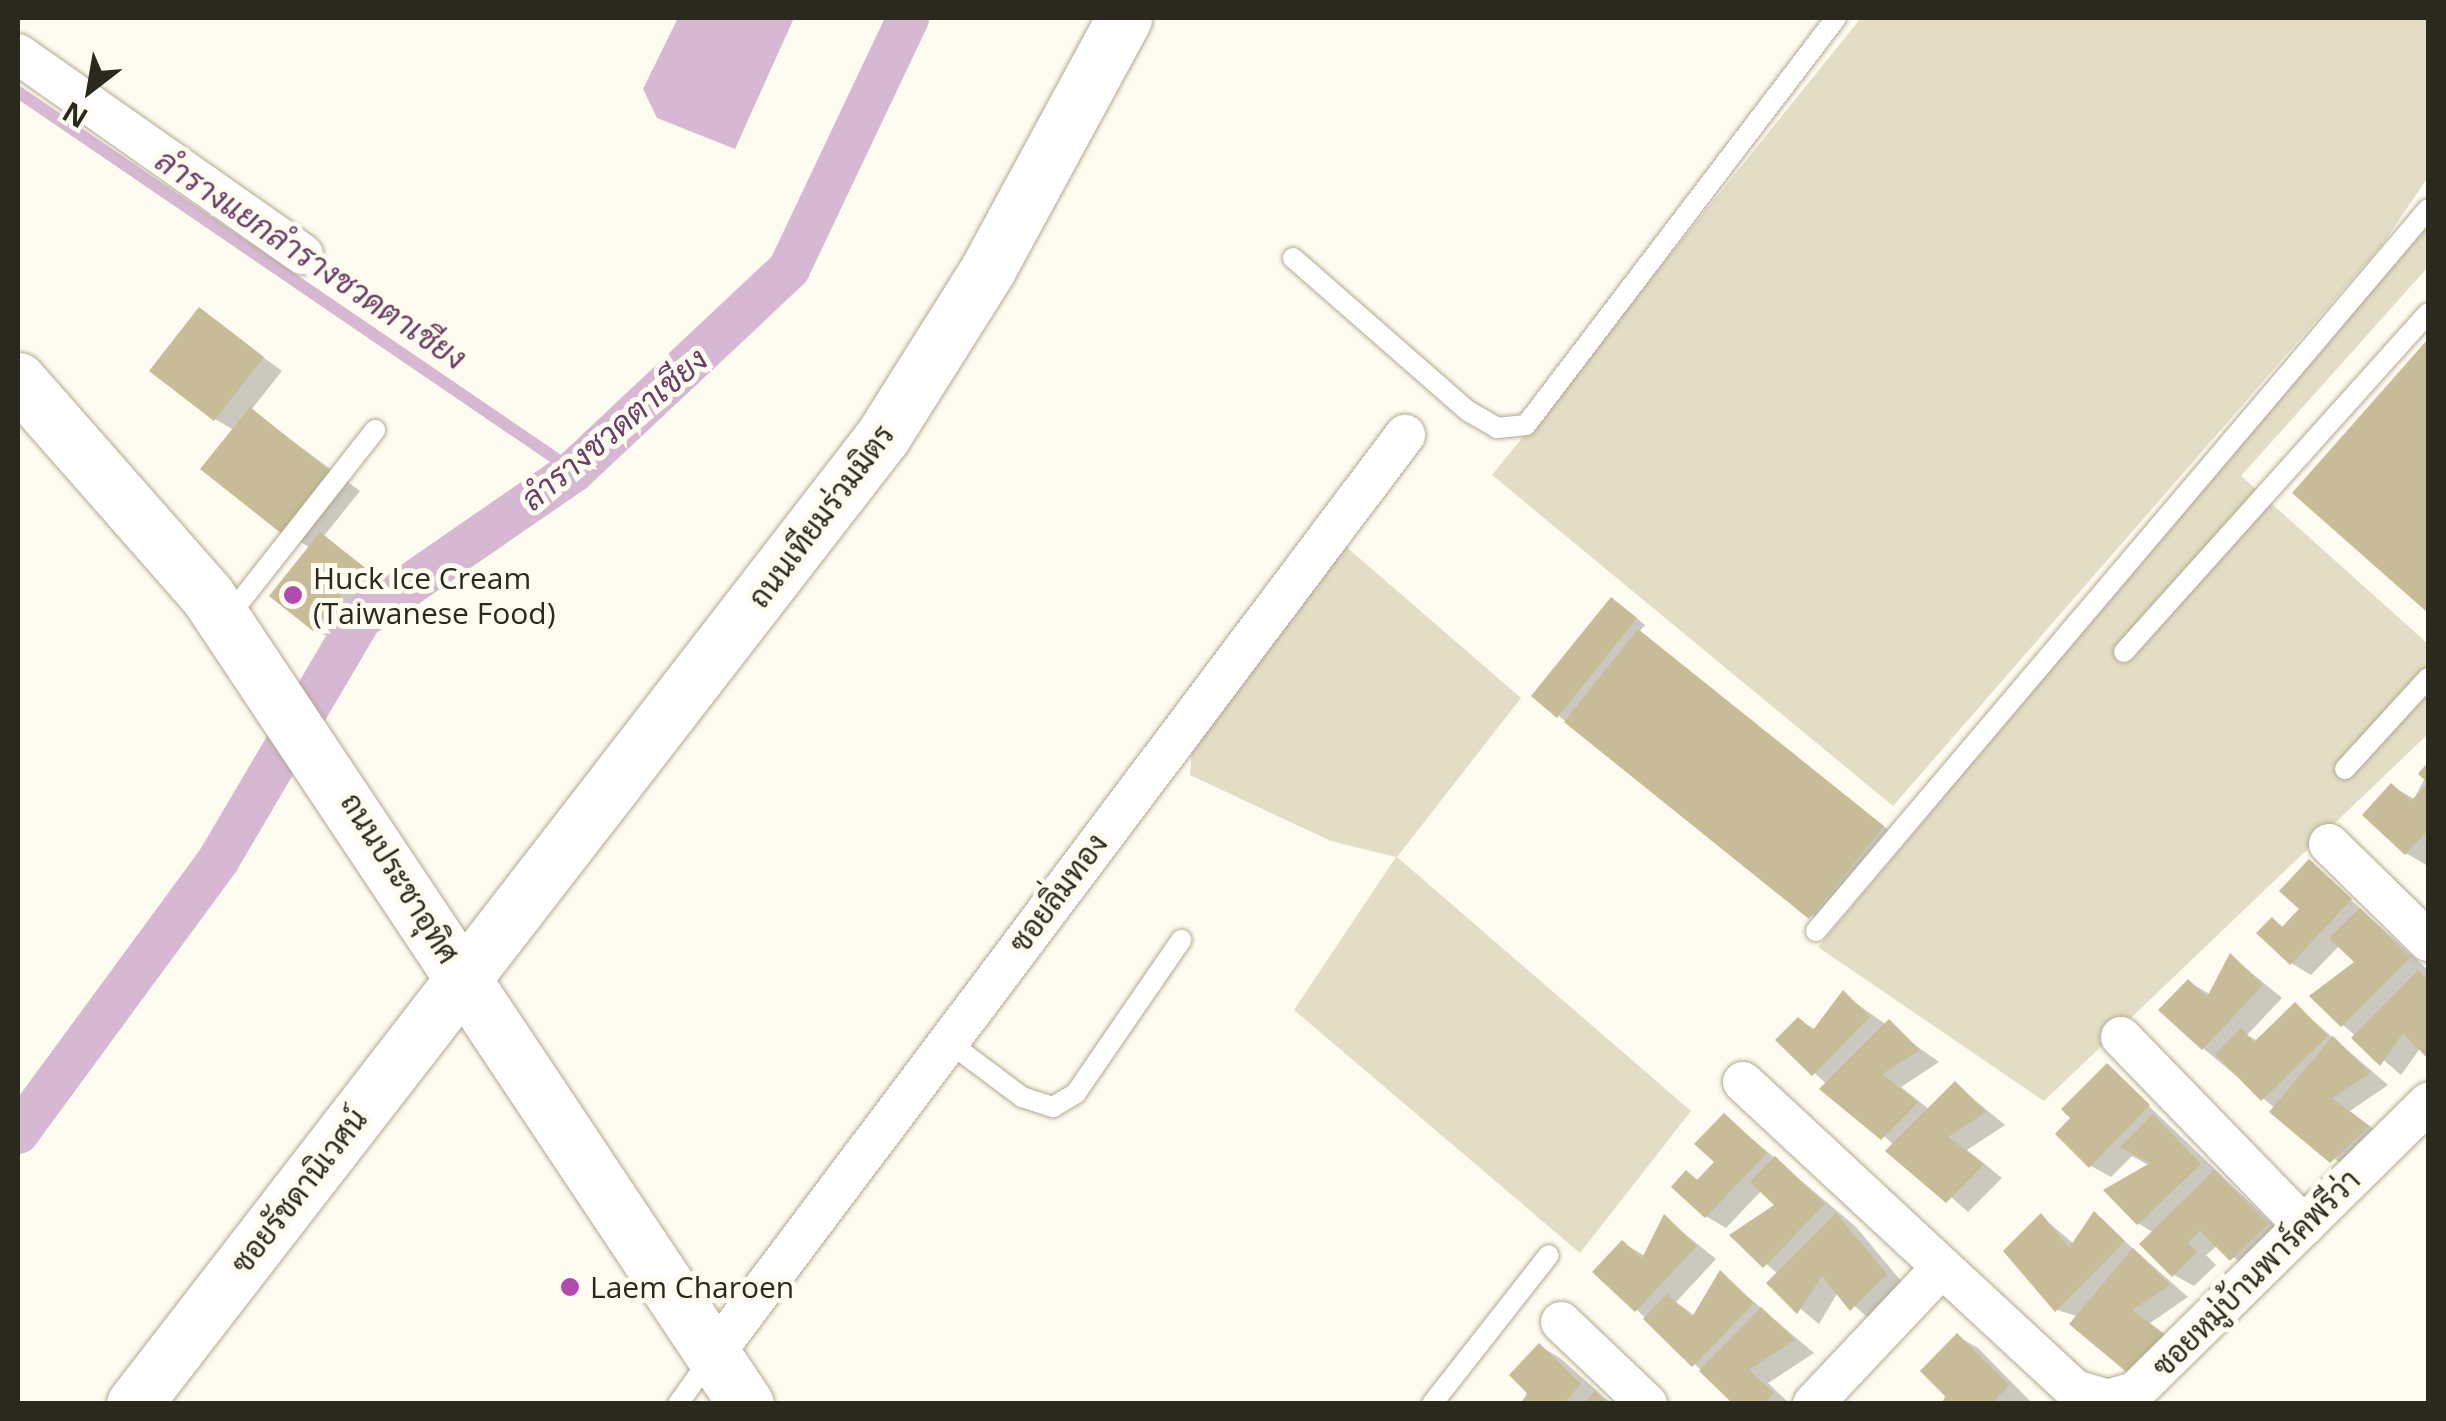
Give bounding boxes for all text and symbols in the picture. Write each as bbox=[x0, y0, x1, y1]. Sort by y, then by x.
north arrow bbox=[40, 40, 140, 140]
text: N bbox=[55, 94, 94, 138]
water label: ลำรางแยกลำรางชวดตาเชียง bbox=[148, 141, 474, 377]
water label: ลำรางชวดตาเชียง bbox=[513, 340, 715, 518]
street label: ถนนเทียมร่วมมิตร bbox=[741, 417, 901, 615]
place label: Huck Ice Cream (Taiwanese Food) bbox=[313, 560, 555, 630]
marker: Huck Ice Cream (Taiwanese Food) bbox=[282, 584, 304, 606]
street label: ถนนประชาอุทิศ bbox=[333, 786, 467, 970]
street label: ซอยลิ่มทอง bbox=[1001, 826, 1115, 960]
street label: ซอยรัชดานิเวศน์ bbox=[223, 1101, 375, 1281]
street label: ซอยหมู่บ้านพาร์คพรีว่า bbox=[2145, 1162, 2367, 1384]
place label: Laem Charoen bbox=[590, 1269, 794, 1305]
marker: Laem Charoen bbox=[559, 1276, 581, 1298]

